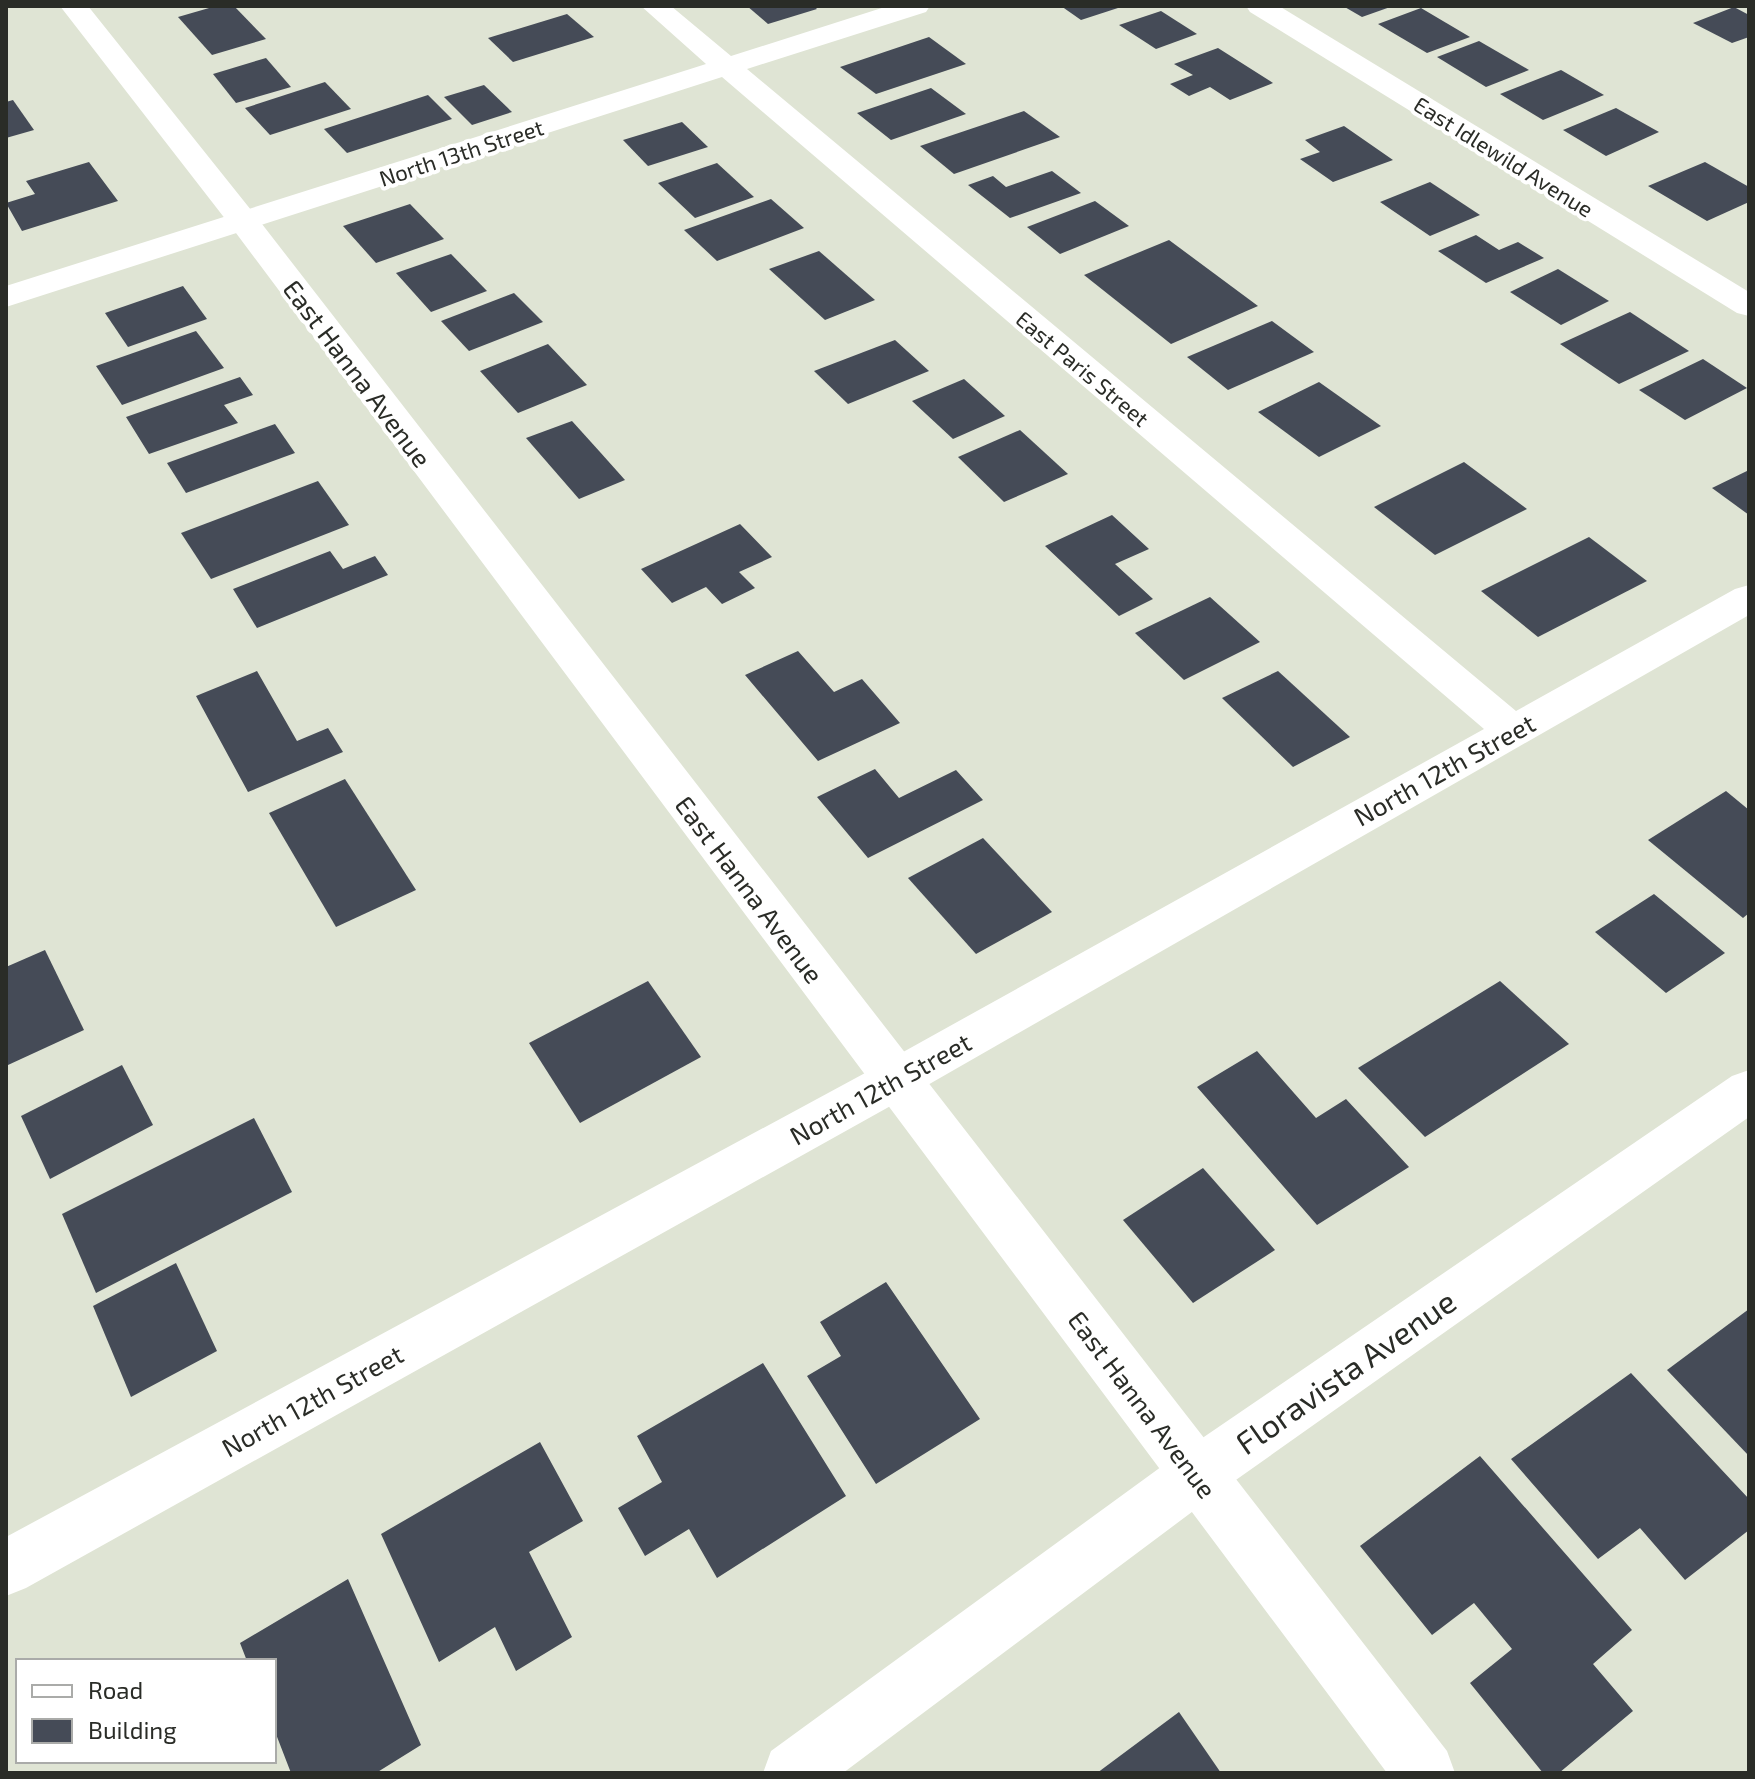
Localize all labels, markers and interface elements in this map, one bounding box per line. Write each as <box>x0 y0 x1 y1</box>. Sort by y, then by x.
street label: East Idlewild Avenue <box>1410 90 1598 222</box>
street label: North 13th Street <box>376 113 546 191</box>
street label: East Hanna Avenue <box>278 273 438 473</box>
street label: East Paris Street <box>1011 305 1155 431</box>
street label: North 12th Street <box>1348 706 1540 832</box>
street label: East Hanna Avenue <box>670 789 830 989</box>
street label: North 12th Street <box>784 1025 976 1151</box>
street label: Floravista Avenue <box>1228 1281 1462 1461</box>
street label: East Hanna Avenue <box>1063 1304 1223 1504</box>
street label: North 12th Street <box>216 1337 408 1463</box>
legend <box>16 1659 276 1763</box>
text: Road <box>88 1675 143 1704</box>
text: Building <box>88 1715 177 1744</box>

